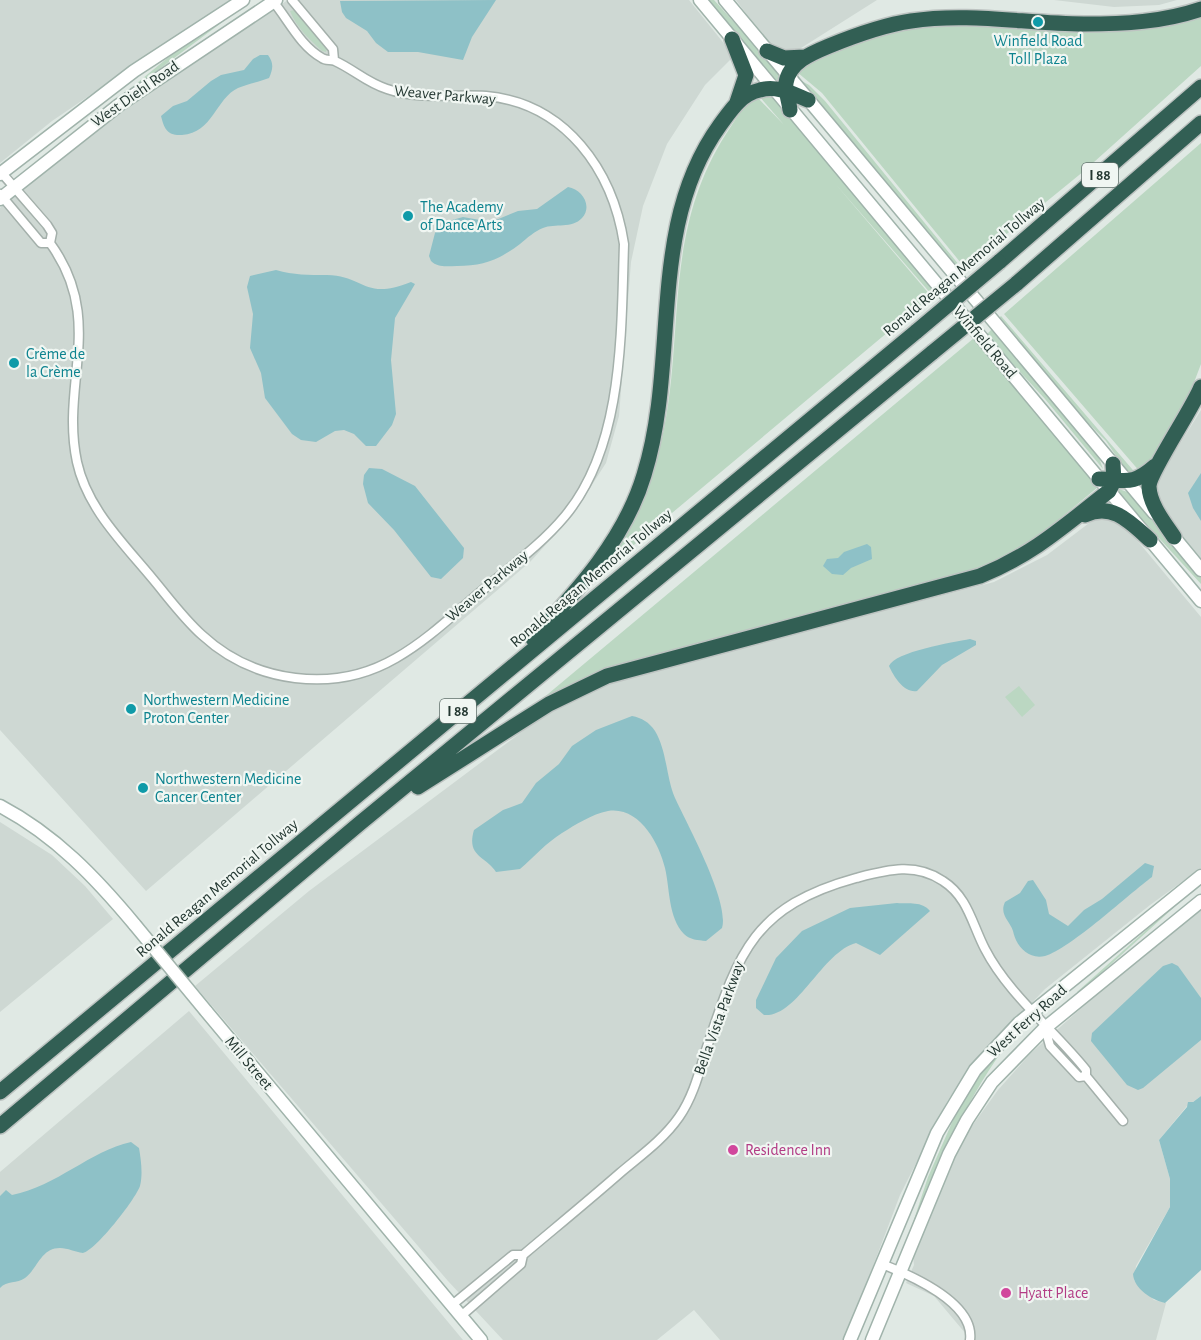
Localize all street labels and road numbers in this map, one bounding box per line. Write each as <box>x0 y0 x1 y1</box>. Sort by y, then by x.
street label: West Diehl Road <box>88 58 182 130</box>
street label: Weaver Parkway <box>393 83 497 108</box>
road number: I 88 <box>1082 163 1118 187</box>
street label: Ronald Reagan Memorial Tollway <box>880 195 1049 340</box>
street label: Winfield Road <box>950 303 1020 381</box>
street label: Ronald Reagan Memorial Tollway <box>507 506 676 651</box>
street label: Weaver Parkway <box>443 547 532 626</box>
road number: I 88 <box>440 699 476 723</box>
street label: Ronald Reagan Memorial Tollway <box>133 816 302 961</box>
street label: Bella Vista Parkway <box>691 959 748 1077</box>
street label: West Ferry Road <box>984 982 1070 1061</box>
street label: Mill Street <box>222 1033 276 1093</box>

